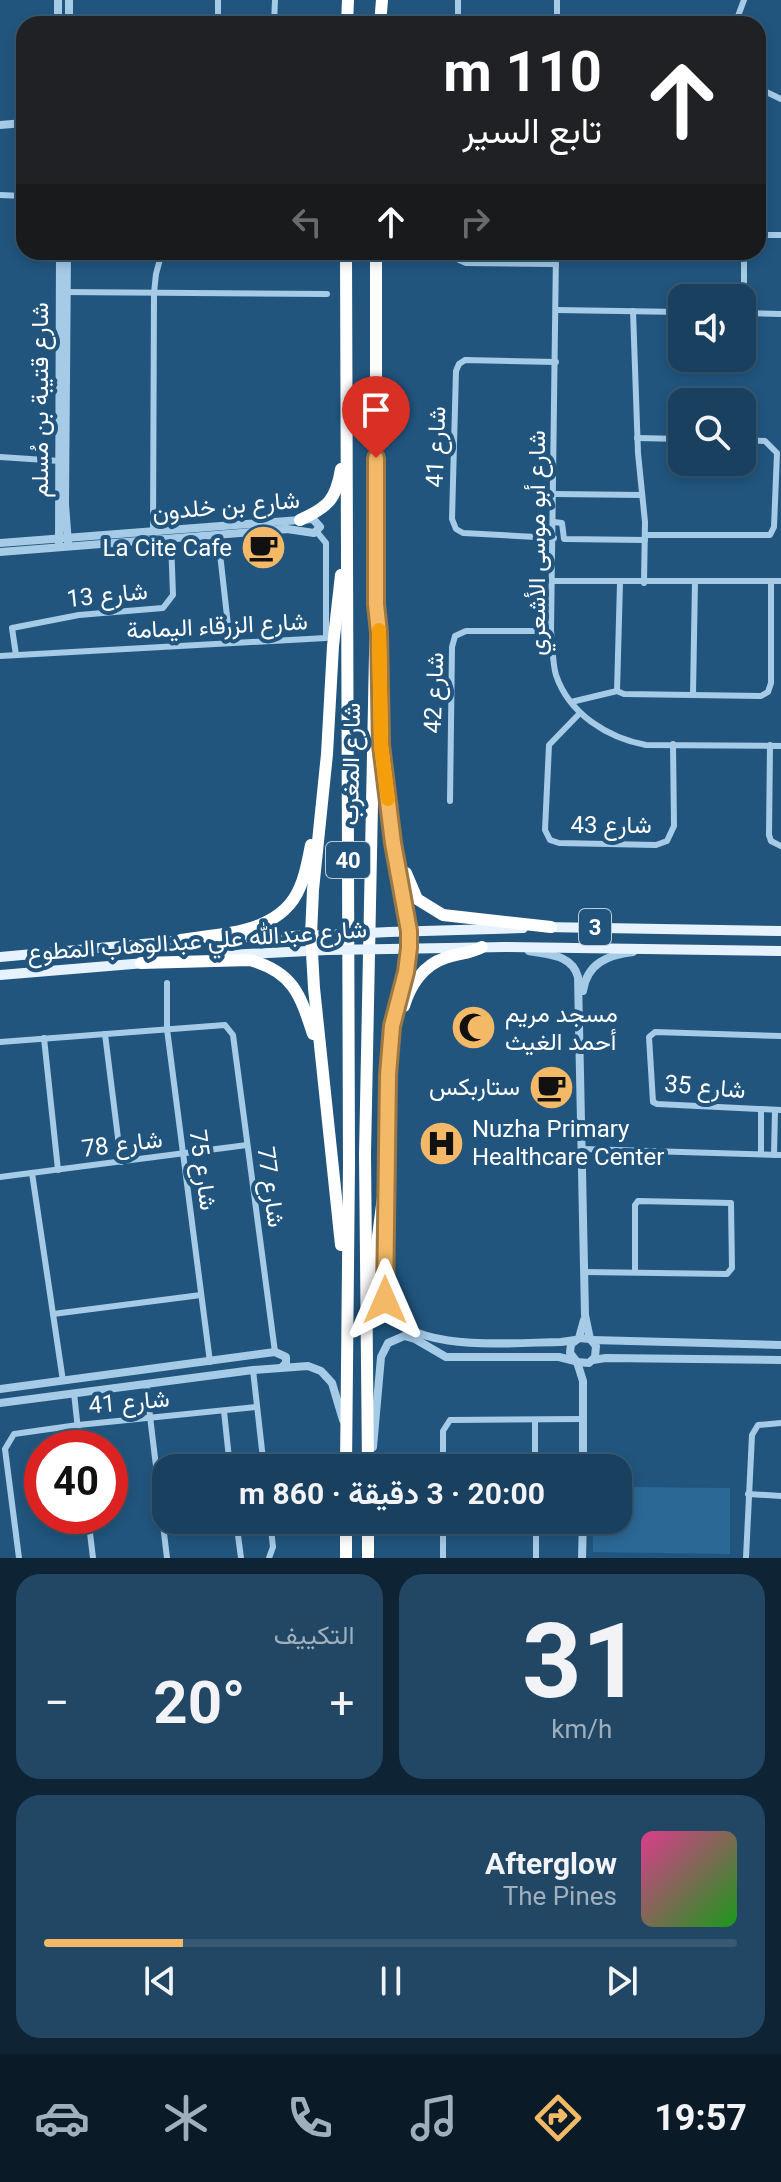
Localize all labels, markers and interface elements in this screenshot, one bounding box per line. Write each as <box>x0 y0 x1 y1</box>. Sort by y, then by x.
text: 110 m <box>443 39 602 105</box>
icon: ahead <box>630 48 734 152</box>
text: تابع السير <box>462 110 602 152</box>
icon: left <box>285 200 329 244</box>
icon: ahead <box>369 200 413 244</box>
icon: right <box>453 200 497 244</box>
map controls <box>668 284 756 476</box>
button: sound <box>668 284 756 372</box>
street label: شارع قتيبة بن مُسلم <box>26 302 56 498</box>
pin <box>342 376 410 458</box>
icon: arrive <box>354 388 398 432</box>
button: search <box>668 388 756 476</box>
street label: شارع 41 <box>421 406 453 488</box>
street label: شارع أبو موسى الأشعري <box>523 430 556 656</box>
street label: شارع بن خلدون <box>151 486 301 528</box>
cafe icon: La Cite Cafe <box>239 524 287 572</box>
place label: La Cite Cafe <box>103 534 232 562</box>
street label: شارع 13 <box>65 577 149 615</box>
street label: شارع الزرقاء اليمامة <box>126 607 309 647</box>
street label: شارع 42 <box>419 652 451 734</box>
street label: شارع المغرب <box>336 702 368 826</box>
street label: شارع 43 <box>570 811 652 841</box>
road number: 40 <box>326 842 370 878</box>
road number: 3 <box>579 909 611 945</box>
street label: شارع عبدالله علي عبدالوهاب المطوع <box>26 915 368 972</box>
place label: مسجد مريم أحمد الغيث <box>505 1000 618 1056</box>
mosque icon: مسجد مريم أحمد الغيث <box>450 1004 498 1052</box>
cafe icon: ستاربكس <box>527 1063 575 1111</box>
street label: شارع 35 <box>663 1070 747 1106</box>
place label: ستاربكس <box>429 1073 520 1102</box>
place label: Nuzha Primary Healthcare Center <box>472 1115 664 1171</box>
hospital icon: Nuzha Primary Healthcare Center <box>417 1119 465 1167</box>
street label: شارع 78 <box>80 1125 164 1165</box>
street label: شارع 75 <box>182 1128 223 1212</box>
street label: شارع 77 <box>250 1145 291 1229</box>
position arrow <box>343 1258 427 1342</box>
street label: شارع 41 <box>87 1385 171 1421</box>
speed limit sign: 40 <box>24 1430 128 1534</box>
text: 20:00 · 3 دقيقة · 860 m <box>239 1476 545 1511</box>
text: 31 <box>522 1601 641 1722</box>
text: التكييف <box>274 1620 355 1650</box>
text: 20° <box>153 1667 245 1738</box>
text: − <box>44 1677 69 1729</box>
text: + <box>330 1677 355 1729</box>
text: km/h <box>551 1714 612 1744</box>
text: Afterglow <box>485 1846 617 1881</box>
text: The Pines <box>503 1881 617 1911</box>
icon: previous <box>138 1959 182 2003</box>
icon: pause <box>369 1959 413 2003</box>
icon: next <box>600 1959 644 2003</box>
icon: car <box>34 2090 90 2146</box>
icon: climate <box>158 2090 214 2146</box>
icon: phone <box>282 2090 338 2146</box>
icon: music <box>406 2090 462 2146</box>
icon: directions <box>530 2090 586 2146</box>
text: 19:57 <box>654 2097 747 2139</box>

